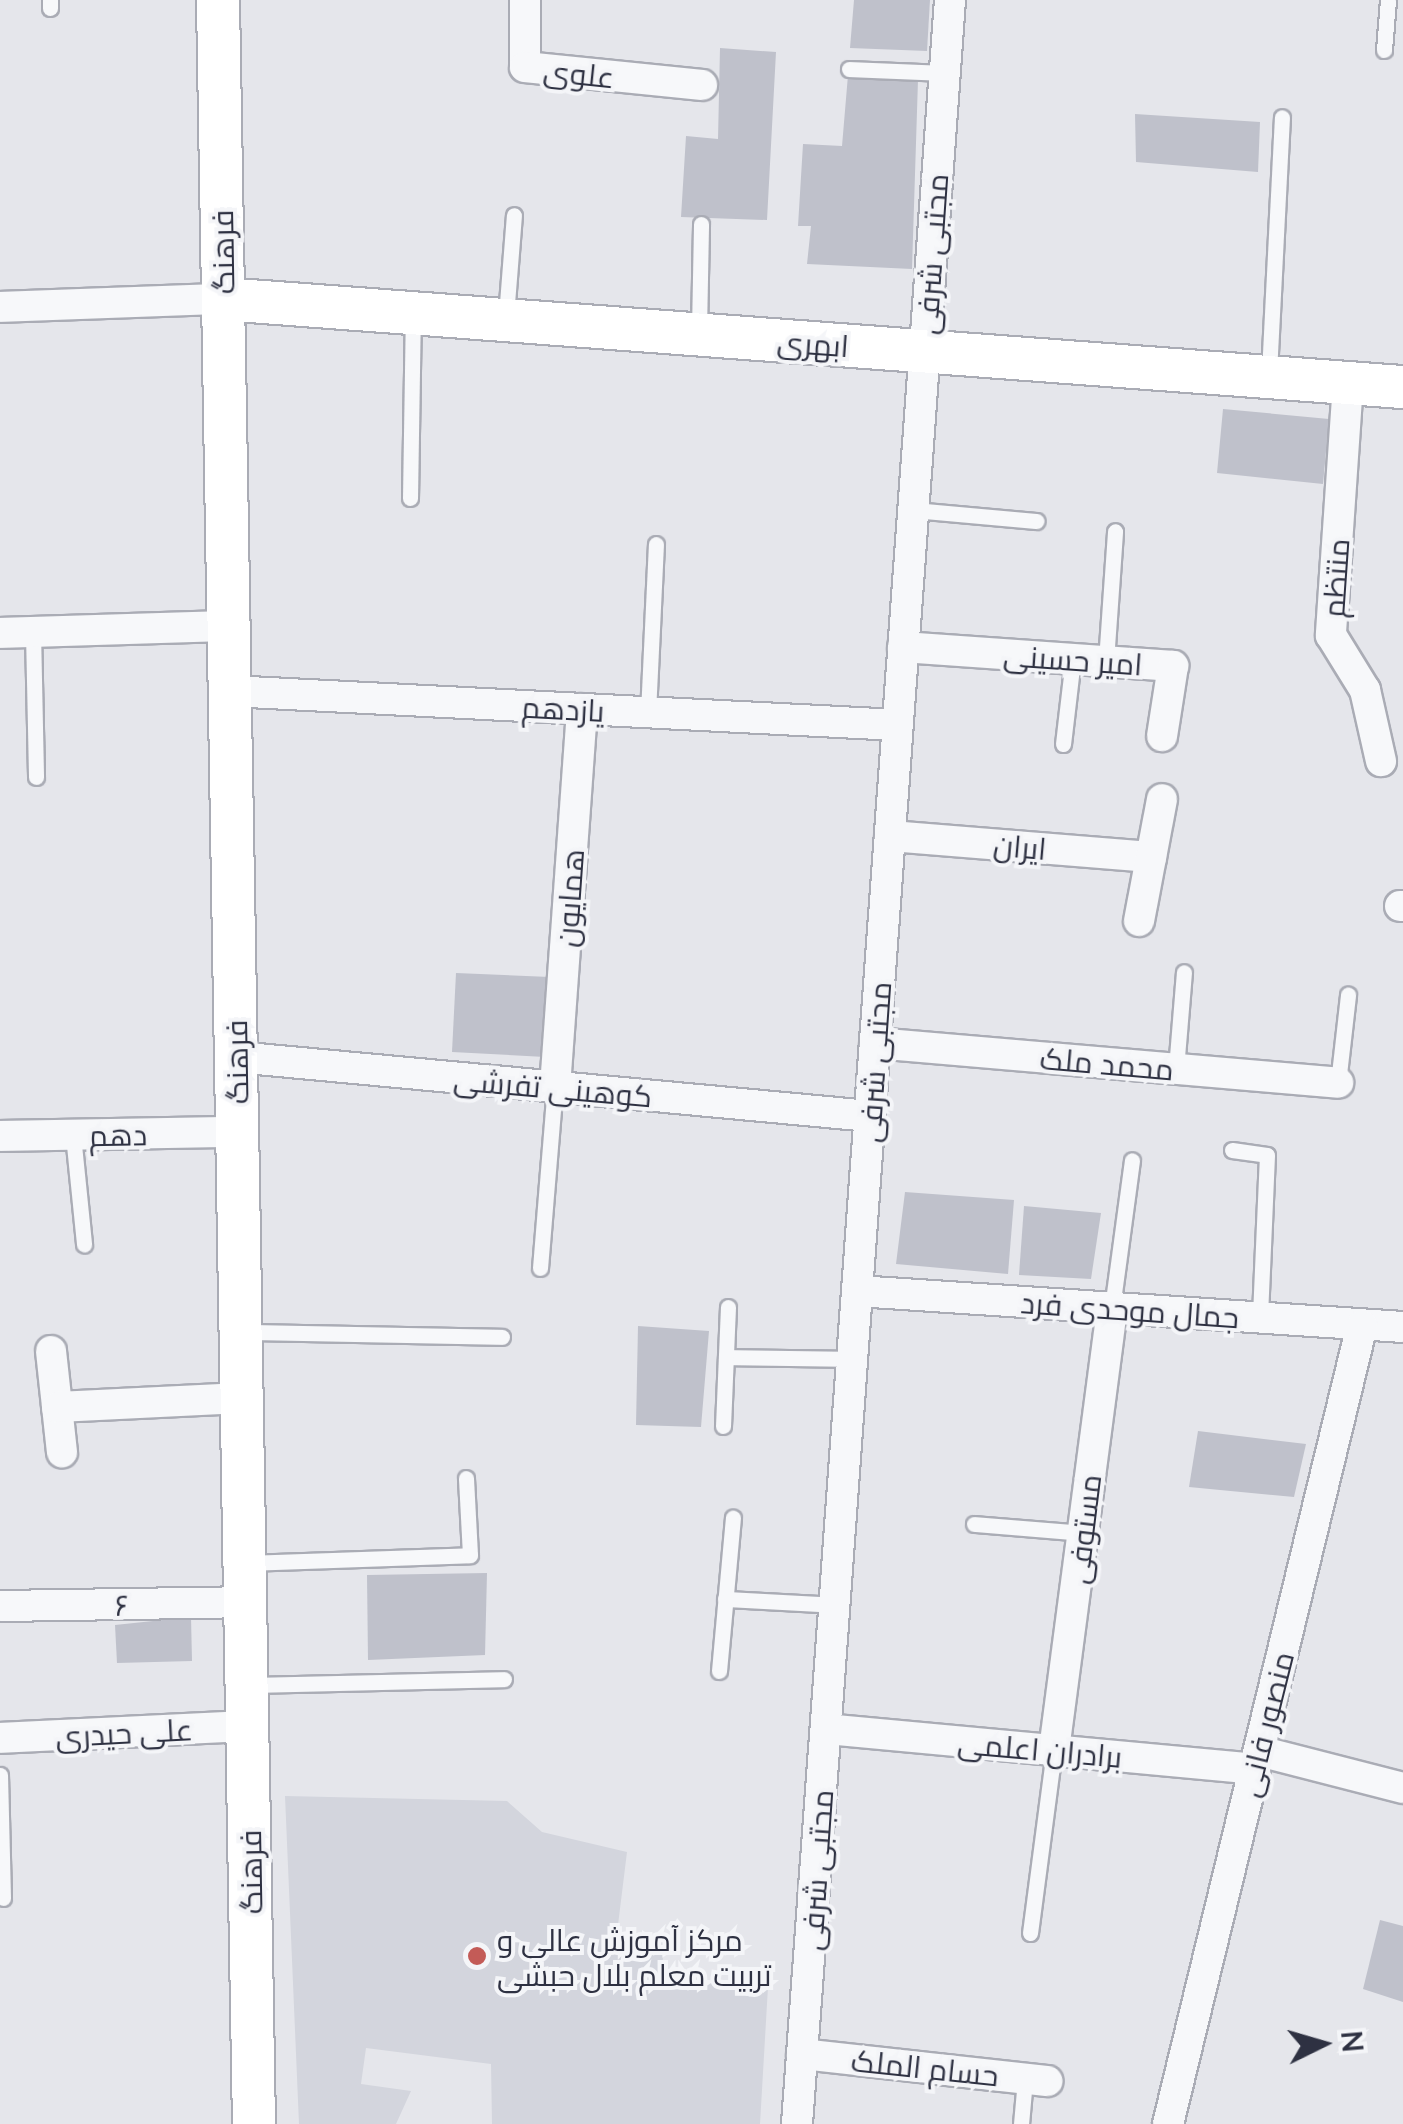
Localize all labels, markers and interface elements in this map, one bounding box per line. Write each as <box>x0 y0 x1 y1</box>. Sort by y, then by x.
street label: علوی <box>542 51 616 95</box>
street label: مجتبی شرفی <box>907 172 955 336</box>
street label: فرهنگ <box>203 209 241 295</box>
street label: ابهری <box>776 323 850 363</box>
street label: منتظم <box>1314 537 1356 619</box>
street label: امیر حسینی <box>1002 636 1144 682</box>
street label: یازدهم <box>521 688 605 728</box>
street label: ایران <box>992 826 1048 866</box>
street label: همایون <box>548 848 590 948</box>
street label: مجتبی شرفی <box>850 980 898 1144</box>
street label: فرهنگ <box>217 1019 255 1105</box>
street label: محمد ملک <box>1039 1039 1175 1087</box>
street label: کوهینی تفرشی <box>452 1060 654 1114</box>
street label: دهم <box>89 1115 147 1153</box>
street label: جمال موحدی فرد <box>1020 1283 1240 1335</box>
street label: مستوفی <box>1058 1472 1108 1586</box>
street label: ۶ <box>115 1586 129 1622</box>
street label: منصور فانی <box>1230 1648 1300 1800</box>
street label: علی حیدری <box>54 1710 194 1754</box>
street label: برادران اعلمی <box>956 1724 1124 1774</box>
street label: مجتبی شرفی <box>792 1788 840 1952</box>
street label: فرهنگ <box>231 1829 269 1915</box>
place label: مرکز آموزش عالی و تربیت معلم بلال حبشی <box>497 1921 772 1992</box>
marker: مرکز آموزش عالی و تربیت معلم بلال حبشی <box>466 1945 488 1967</box>
north arrow <box>1273 1994 1373 2094</box>
text: N <box>1335 2029 1371 2054</box>
street label: حسام الملک <box>849 2041 1001 2093</box>

